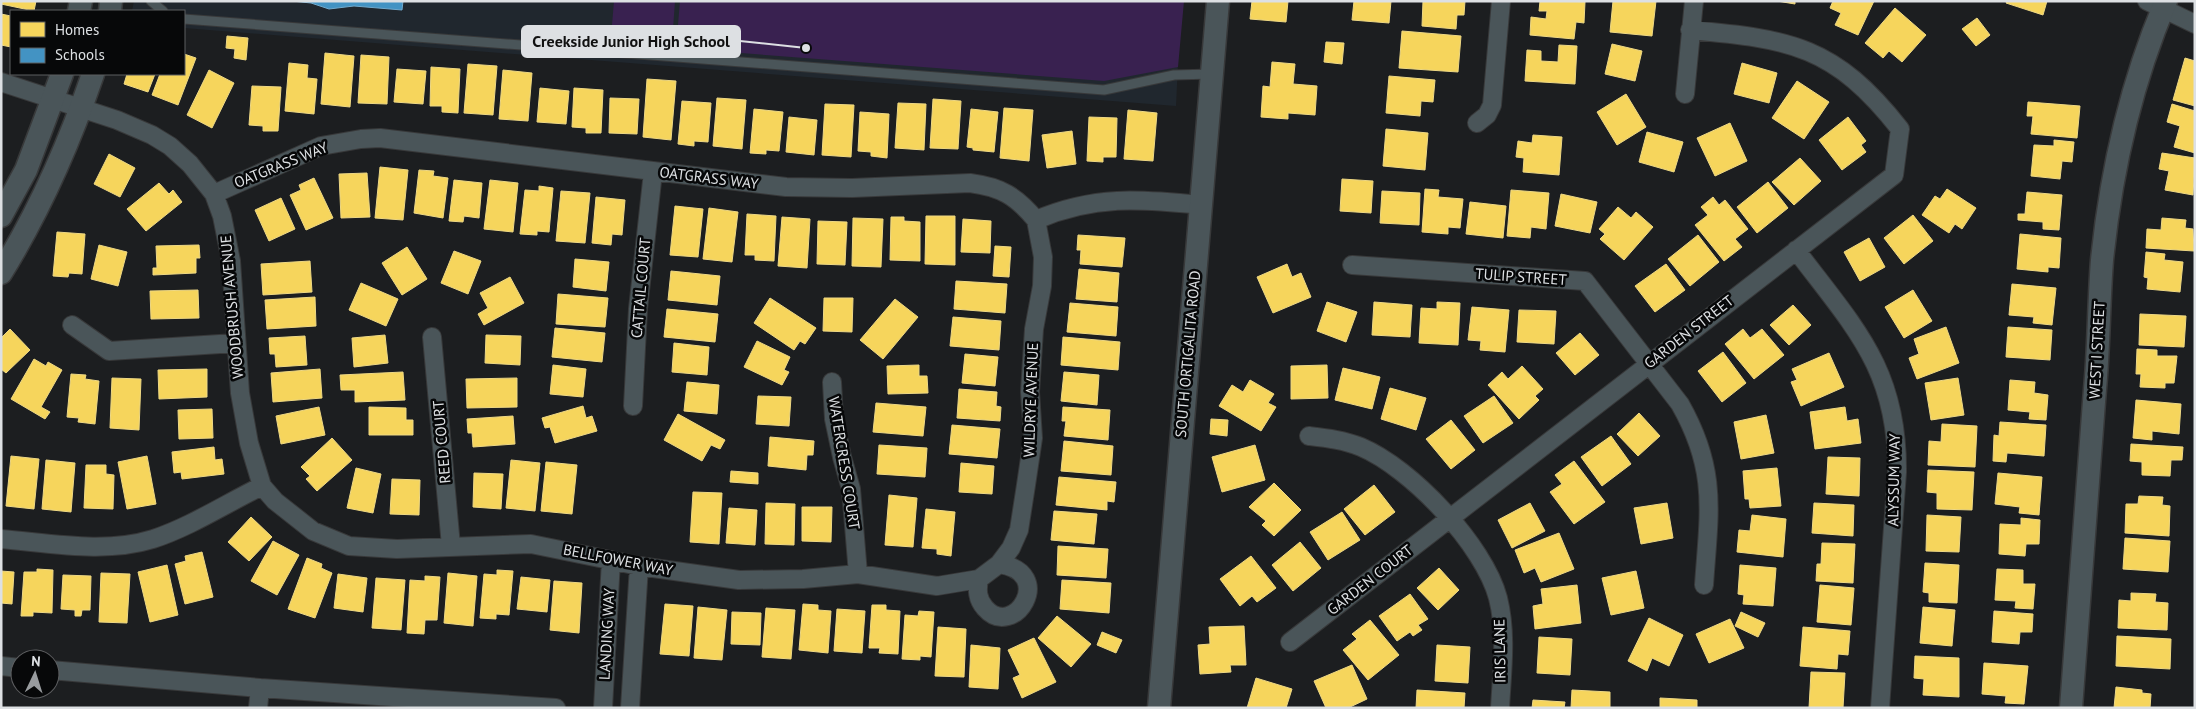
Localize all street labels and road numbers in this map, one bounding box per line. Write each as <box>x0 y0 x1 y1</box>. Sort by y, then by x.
street label: OATGRASS WAY <box>231 137 331 192</box>
street label: OATGRASS WAY <box>659 162 760 193</box>
street label: WOODBRUSH AVENUE <box>216 234 247 380</box>
street label: CATTAIL COURT <box>627 236 654 339</box>
street label: TULIP STREET <box>1475 264 1568 289</box>
street label: SOUTH ORTIGALITA ROAD <box>1171 270 1204 438</box>
street label: GARDEN STREET <box>1640 290 1738 372</box>
street label: WEST I STREET <box>2084 300 2109 399</box>
street label: WILDRYE AVENUE <box>1019 342 1042 458</box>
street label: WATERCRESS COURT <box>825 395 864 531</box>
street label: REED COURT <box>428 399 455 484</box>
street label: ALYSSUM WAY <box>1883 433 1904 527</box>
street label: BELLFOWER WAY <box>562 540 675 580</box>
street label: GARDEN COURT <box>1323 540 1417 619</box>
street label: LANDING WAY <box>595 587 618 680</box>
street label: IRIS LANE <box>1489 619 1510 683</box>

